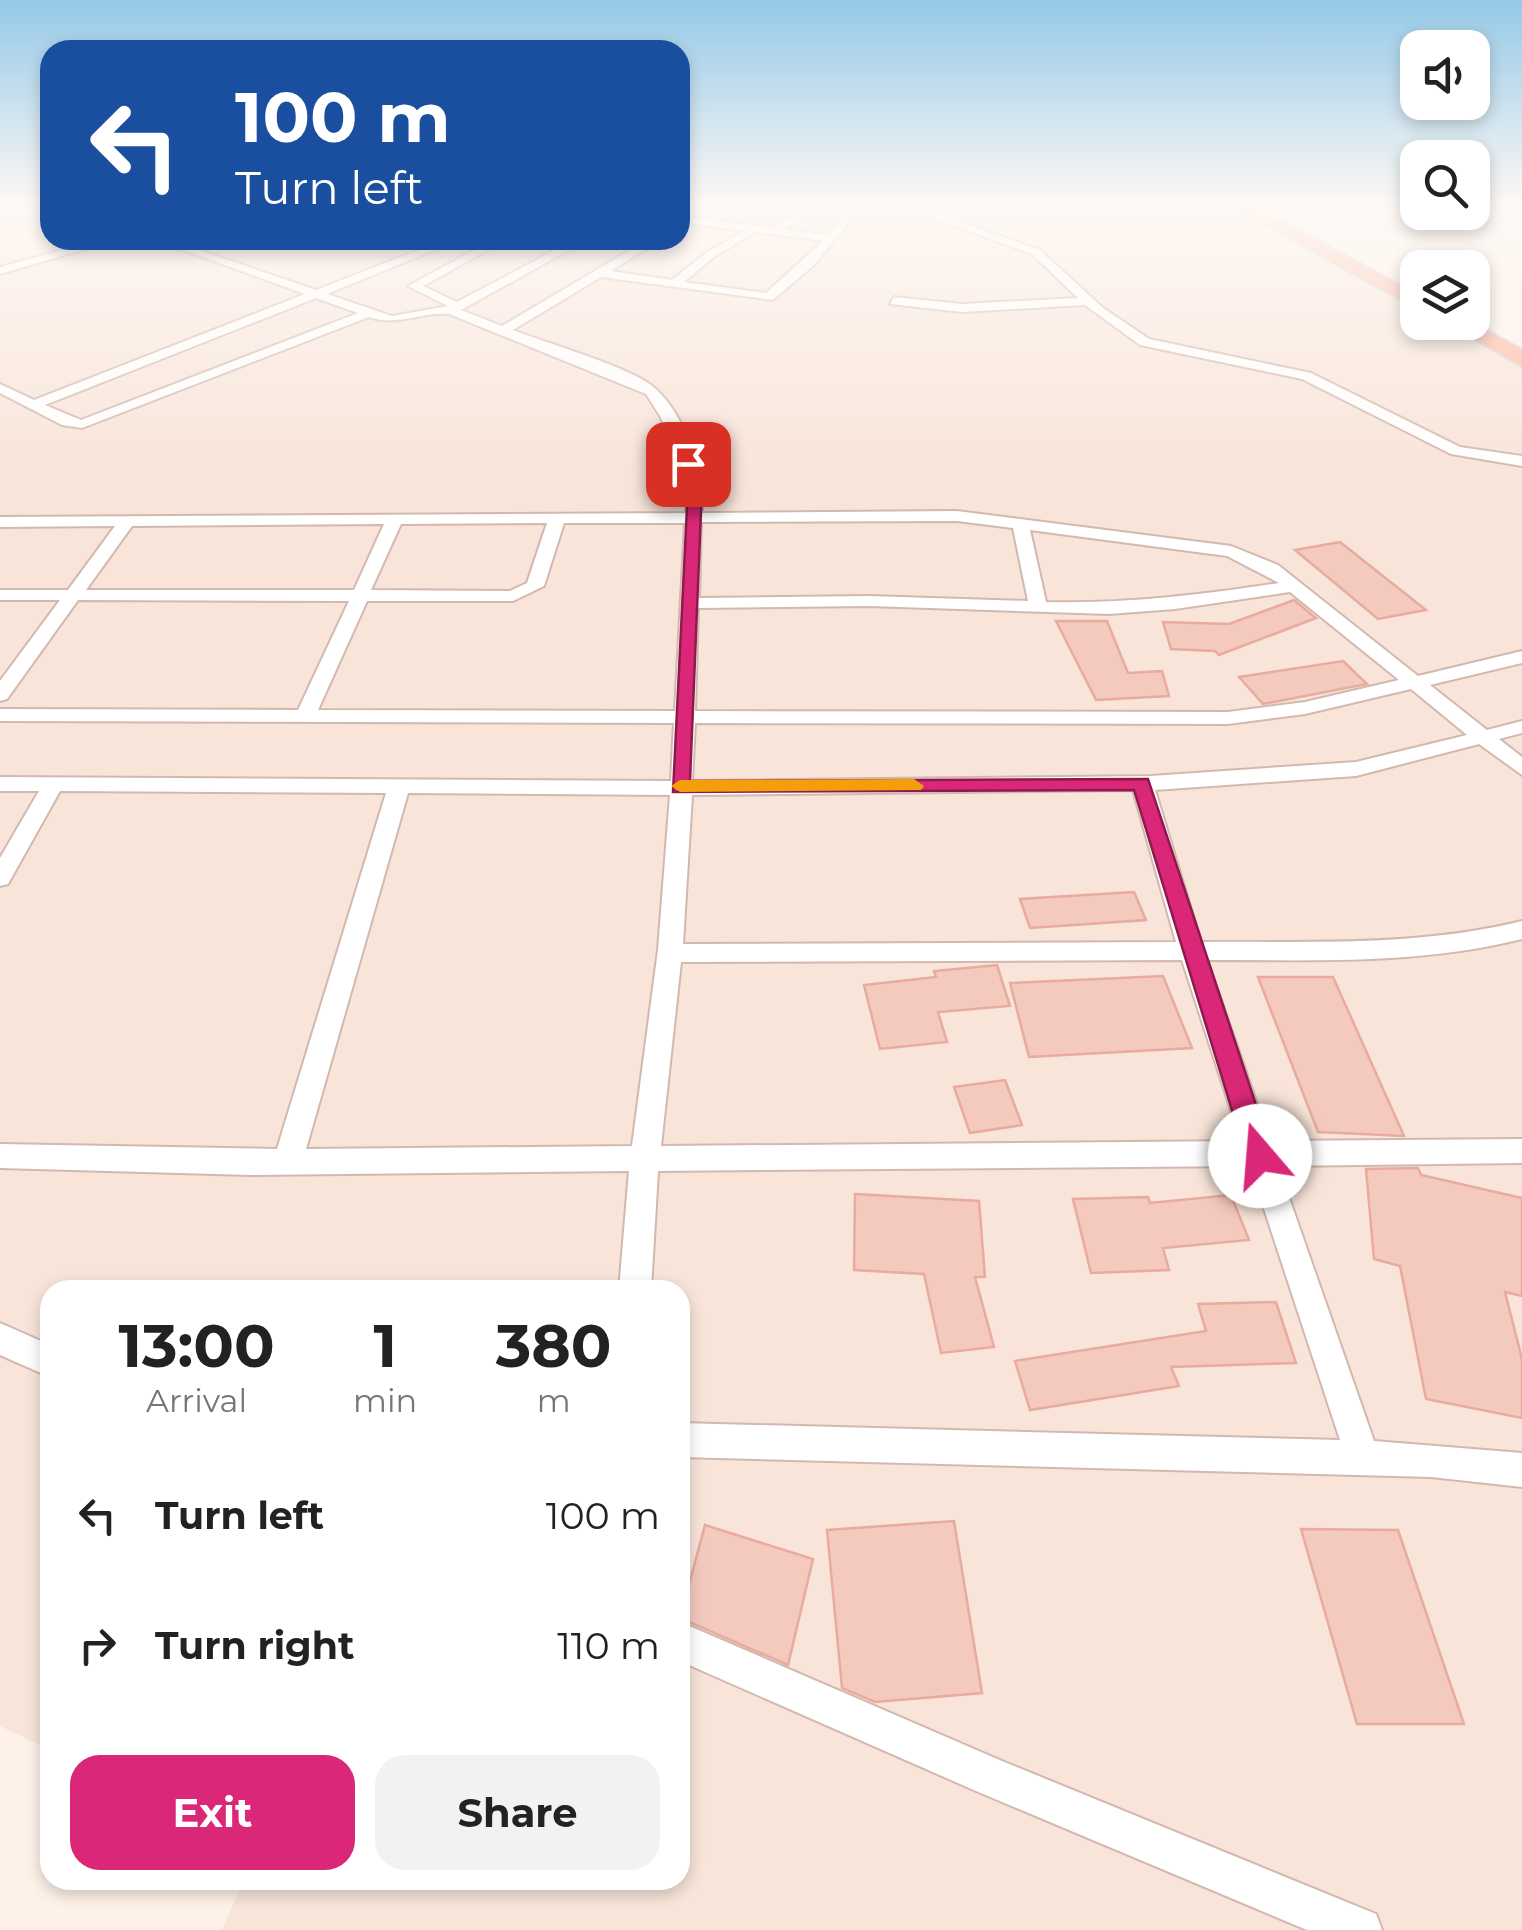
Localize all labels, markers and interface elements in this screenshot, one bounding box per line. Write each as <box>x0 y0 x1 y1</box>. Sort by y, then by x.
map controls <box>1400 30 1490 340</box>
button: sound <box>1400 30 1490 120</box>
text: 100 m <box>235 74 451 160</box>
icon: left <box>70 80 200 210</box>
button: search <box>1400 140 1490 230</box>
text: Turn left <box>235 160 423 215</box>
button: layers <box>1400 250 1490 340</box>
pin <box>646 422 731 507</box>
icon: arrive <box>661 437 716 492</box>
position arrow <box>1208 1104 1312 1208</box>
text: 13:00 <box>118 1309 275 1382</box>
text: 1 <box>373 1309 397 1382</box>
text: 380 <box>496 1309 612 1382</box>
text: Arrival <box>146 1381 247 1420</box>
text: min <box>353 1381 417 1420</box>
text: m <box>537 1381 571 1420</box>
icon: left <box>70 1488 125 1543</box>
text: Turn left <box>155 1492 324 1539</box>
text: 100 m <box>546 1492 660 1539</box>
icon: right <box>70 1618 125 1673</box>
text: Turn right <box>155 1622 354 1669</box>
text: 110 m <box>557 1622 660 1669</box>
button: Exit <box>70 1755 355 1870</box>
button: Share <box>375 1755 660 1870</box>

